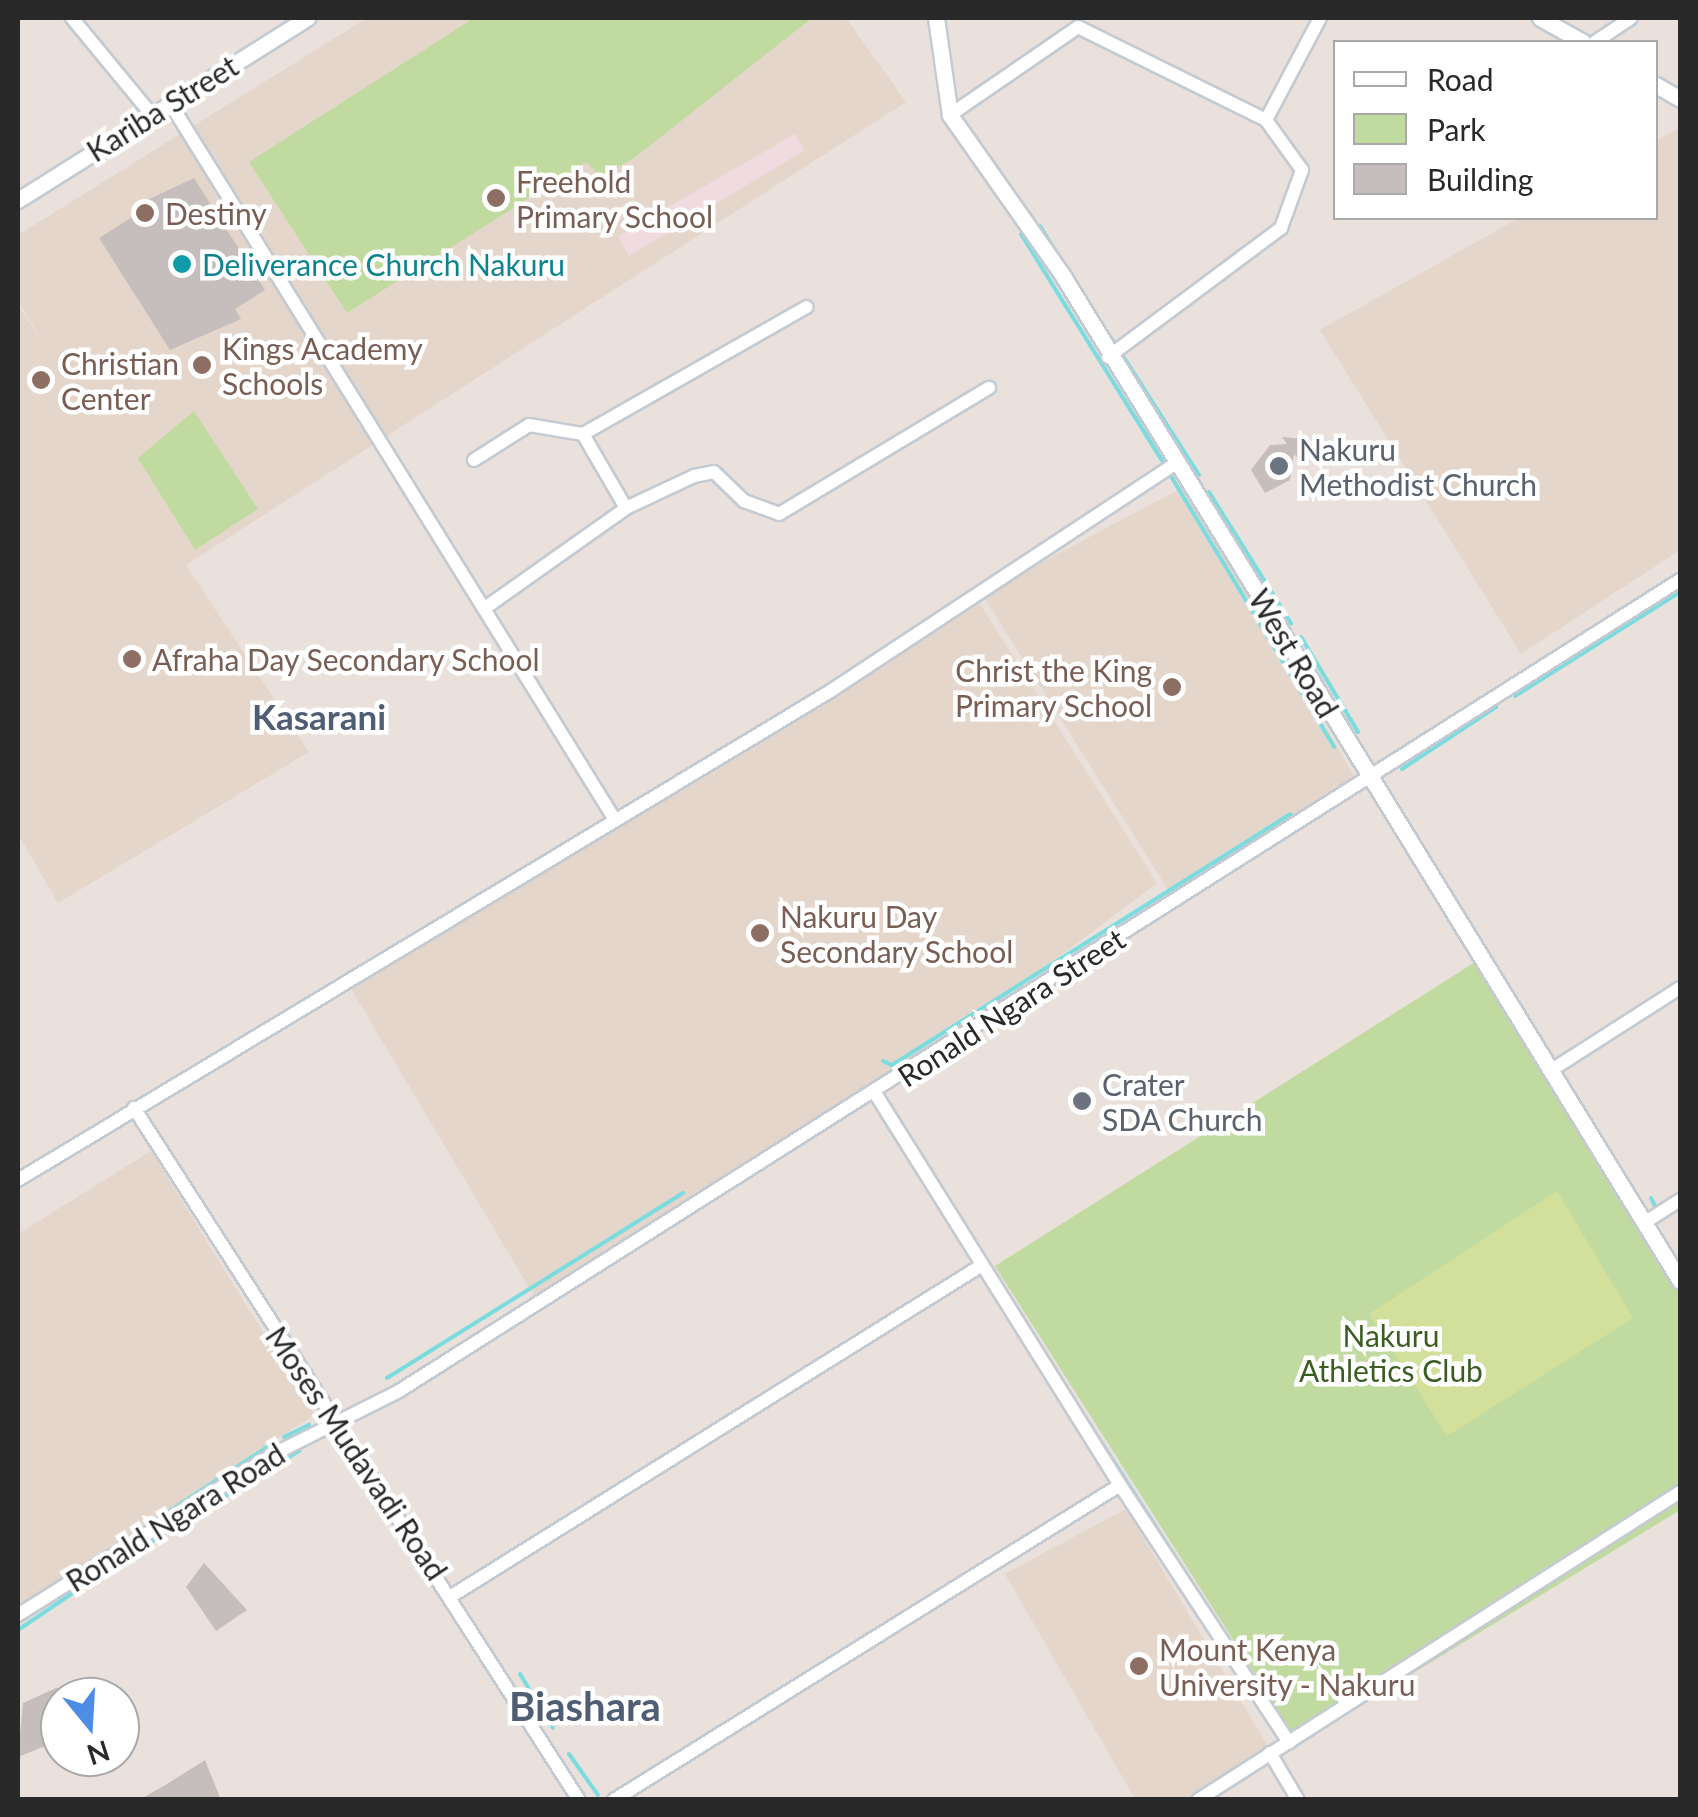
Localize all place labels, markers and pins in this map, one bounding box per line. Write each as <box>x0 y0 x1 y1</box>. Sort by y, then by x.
place label: Freehold Primary School <box>516 163 714 234</box>
marker: Freehold Primary School <box>485 187 507 209</box>
place label: Destiny <box>165 195 267 231</box>
marker: Destiny <box>134 202 156 224</box>
place label: Deliverance Church Nakuru <box>202 246 565 282</box>
marker: Deliverance Church Nakuru <box>171 253 193 275</box>
place label: Kings Academy Schools <box>222 330 424 400</box>
place label: Christian Center <box>61 345 179 416</box>
marker: Kings Academy Schools <box>191 354 213 376</box>
marker: Christian Center <box>30 369 52 391</box>
place label: Nakuru Methodist Church <box>1299 431 1537 502</box>
marker: Nakuru Methodist Church <box>1268 455 1290 477</box>
place label: Afraha Day Secondary School <box>152 641 541 677</box>
marker: Afraha Day Secondary School <box>121 648 143 670</box>
place label: Christ the King Primary School <box>954 652 1152 722</box>
marker: Christ the King Primary School <box>1161 676 1183 698</box>
place label: Nakuru Day Secondary School <box>780 898 1014 968</box>
marker: Nakuru Day Secondary School <box>749 922 771 944</box>
place label: Crater SDA Church <box>1102 1066 1263 1136</box>
marker: Crater SDA Church <box>1071 1090 1093 1112</box>
place label: Mount Kenya University - Nakuru <box>1159 1631 1416 1702</box>
marker: Mount Kenya University - Nakuru <box>1128 1655 1150 1677</box>

